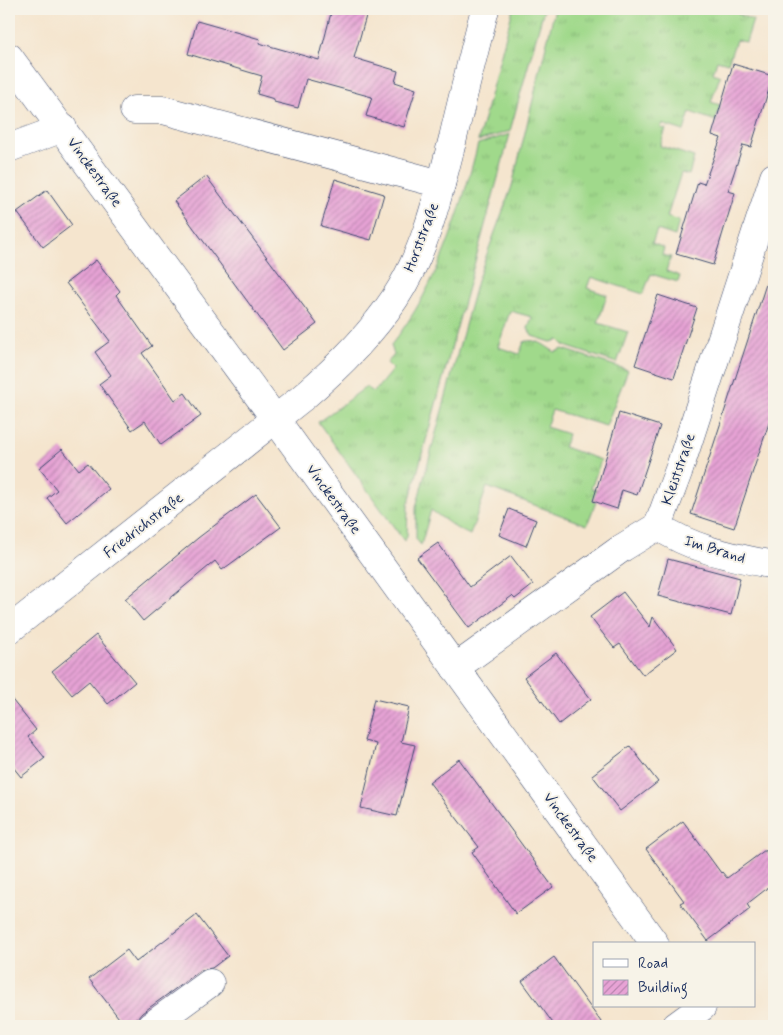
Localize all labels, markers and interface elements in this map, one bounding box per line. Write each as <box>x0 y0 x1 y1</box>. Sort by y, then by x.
street label: Vinckestraße <box>62 134 126 212</box>
street label: Horststraße <box>400 200 444 275</box>
street label: Kleiststraße <box>657 431 701 508</box>
street label: Vinckestraße <box>301 461 365 539</box>
street label: Friedrichstraße <box>100 488 188 563</box>
street label: Im Brand <box>682 531 748 569</box>
street label: Vinckestraße <box>538 789 602 867</box>
legend <box>593 942 756 1008</box>
text: Road <box>638 954 668 974</box>
text: Building <box>638 978 688 999</box>

